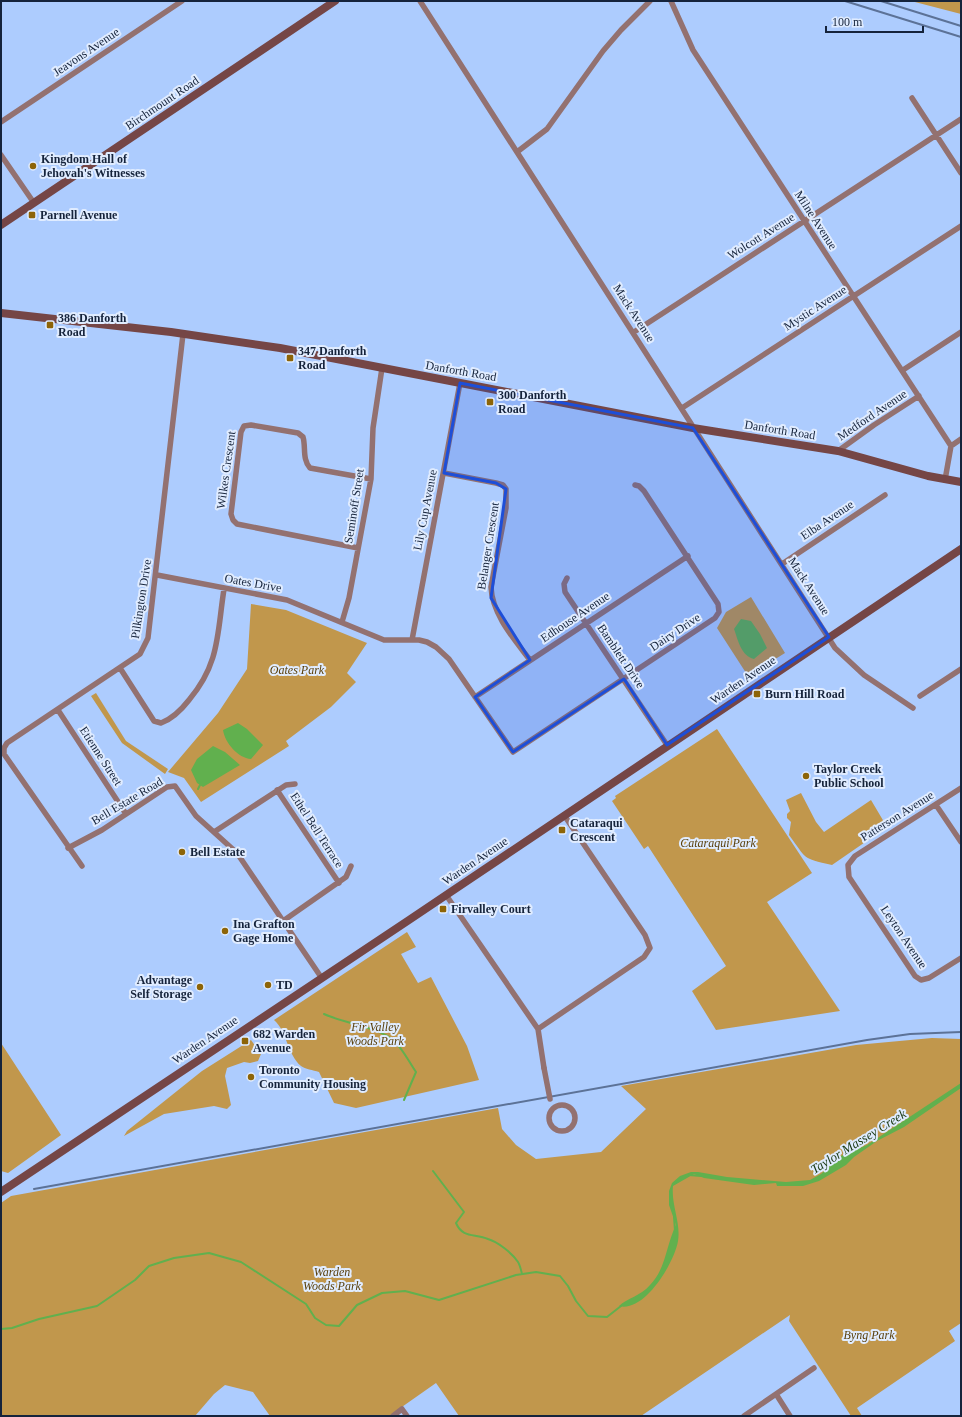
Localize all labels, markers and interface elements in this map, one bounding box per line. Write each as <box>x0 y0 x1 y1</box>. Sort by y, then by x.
scale bar <box>826 8 923 34</box>
text: 100 m <box>832 15 863 29</box>
street label: Jeavons Avenue <box>50 25 122 79</box>
street label: Birchmount Road <box>123 73 201 133</box>
place label: Kingdom Hall of Jehovah's Witnesses <box>41 152 145 180</box>
marker: Kingdom Hall of Jehovah's Witnesses <box>28 161 38 171</box>
street label: Milne Avenue <box>792 188 840 252</box>
place label: Parnell Avenue <box>40 208 118 222</box>
marker: Parnell Avenue <box>27 210 37 220</box>
street label: Wolcott Avenue <box>725 210 797 262</box>
street label: Mack Avenue <box>610 281 658 345</box>
street label: Mystic Avenue <box>781 282 849 334</box>
place label: 386 Danforth Road <box>58 311 127 339</box>
marker: 386 Danforth Road <box>45 320 55 330</box>
place label: 347 Danforth Road <box>298 344 367 372</box>
marker: 347 Danforth Road <box>285 353 295 363</box>
street label: Danforth Road <box>425 358 497 384</box>
street label: Medford Avenue <box>835 387 909 443</box>
place label: 300 Danforth Road <box>498 388 567 416</box>
marker: 300 Danforth Road <box>485 397 495 407</box>
street label: Danforth Road <box>744 417 816 443</box>
street label: Wilkes Crescent <box>214 430 238 510</box>
street label: Seminoff Street <box>341 467 367 544</box>
street label: Lily Cup Avenue <box>410 469 440 551</box>
street label: Elba Avenue <box>798 497 856 543</box>
street label: Belanger Crescent <box>474 501 502 591</box>
street label: Mack Avenue <box>785 554 833 618</box>
street label: Pilkington Drive <box>128 558 154 640</box>
street label: Oates Drive <box>223 571 283 595</box>
street label: Edhouse Avenue <box>538 589 612 645</box>
street label: Dairy Drive <box>647 610 703 654</box>
street label: Bamblett Drive <box>594 621 648 691</box>
street label: Warden Avenue <box>708 653 778 707</box>
park label: Oates Park <box>270 663 325 677</box>
place label: Burn Hill Road <box>765 687 845 701</box>
marker: Burn Hill Road <box>752 689 762 699</box>
street label: Etienne Street <box>77 724 126 789</box>
place label: Taylor Creek Public School <box>814 762 884 790</box>
marker: Taylor Creek Public School <box>801 771 811 781</box>
street label: Bell Estate Road <box>89 774 165 828</box>
street label: Patterson Avenue <box>858 788 936 844</box>
street label: Ethel Bell Terrace <box>287 790 347 870</box>
place label: Cataraqui Crescent <box>570 816 623 844</box>
marker: Cataraqui Crescent <box>557 825 567 835</box>
street label: Warden Avenue <box>440 834 510 888</box>
park label: Cataraqui Park <box>680 836 757 850</box>
place label: Bell Estate <box>190 845 246 859</box>
marker: Bell Estate <box>177 847 187 857</box>
place label: Firvalley Court <box>451 902 531 916</box>
street label: Leyton Avenue <box>878 903 930 971</box>
marker: Firvalley Court <box>438 904 448 914</box>
place label: Ina Grafton Gage Home <box>233 917 295 945</box>
marker: Ina Grafton Gage Home <box>220 926 230 936</box>
place label: Advantage Self Storage <box>130 973 193 1001</box>
place label: TD <box>276 978 293 992</box>
marker: TD <box>263 980 273 990</box>
marker: Advantage Self Storage <box>195 982 205 992</box>
street label: Warden Avenue <box>170 1013 240 1067</box>
park label: Fir Valley Woods Park <box>346 1020 405 1048</box>
place label: 682 Warden Avenue <box>253 1027 315 1055</box>
marker: 682 Warden Avenue <box>240 1036 250 1046</box>
place label: Toronto Community Housing <box>259 1063 366 1091</box>
marker: Toronto Community Housing <box>246 1072 256 1082</box>
water label: Taylor Massey Creek <box>808 1106 909 1177</box>
park label: Warden Woods Park <box>303 1265 362 1293</box>
park label: Byng Park <box>844 1328 895 1342</box>

